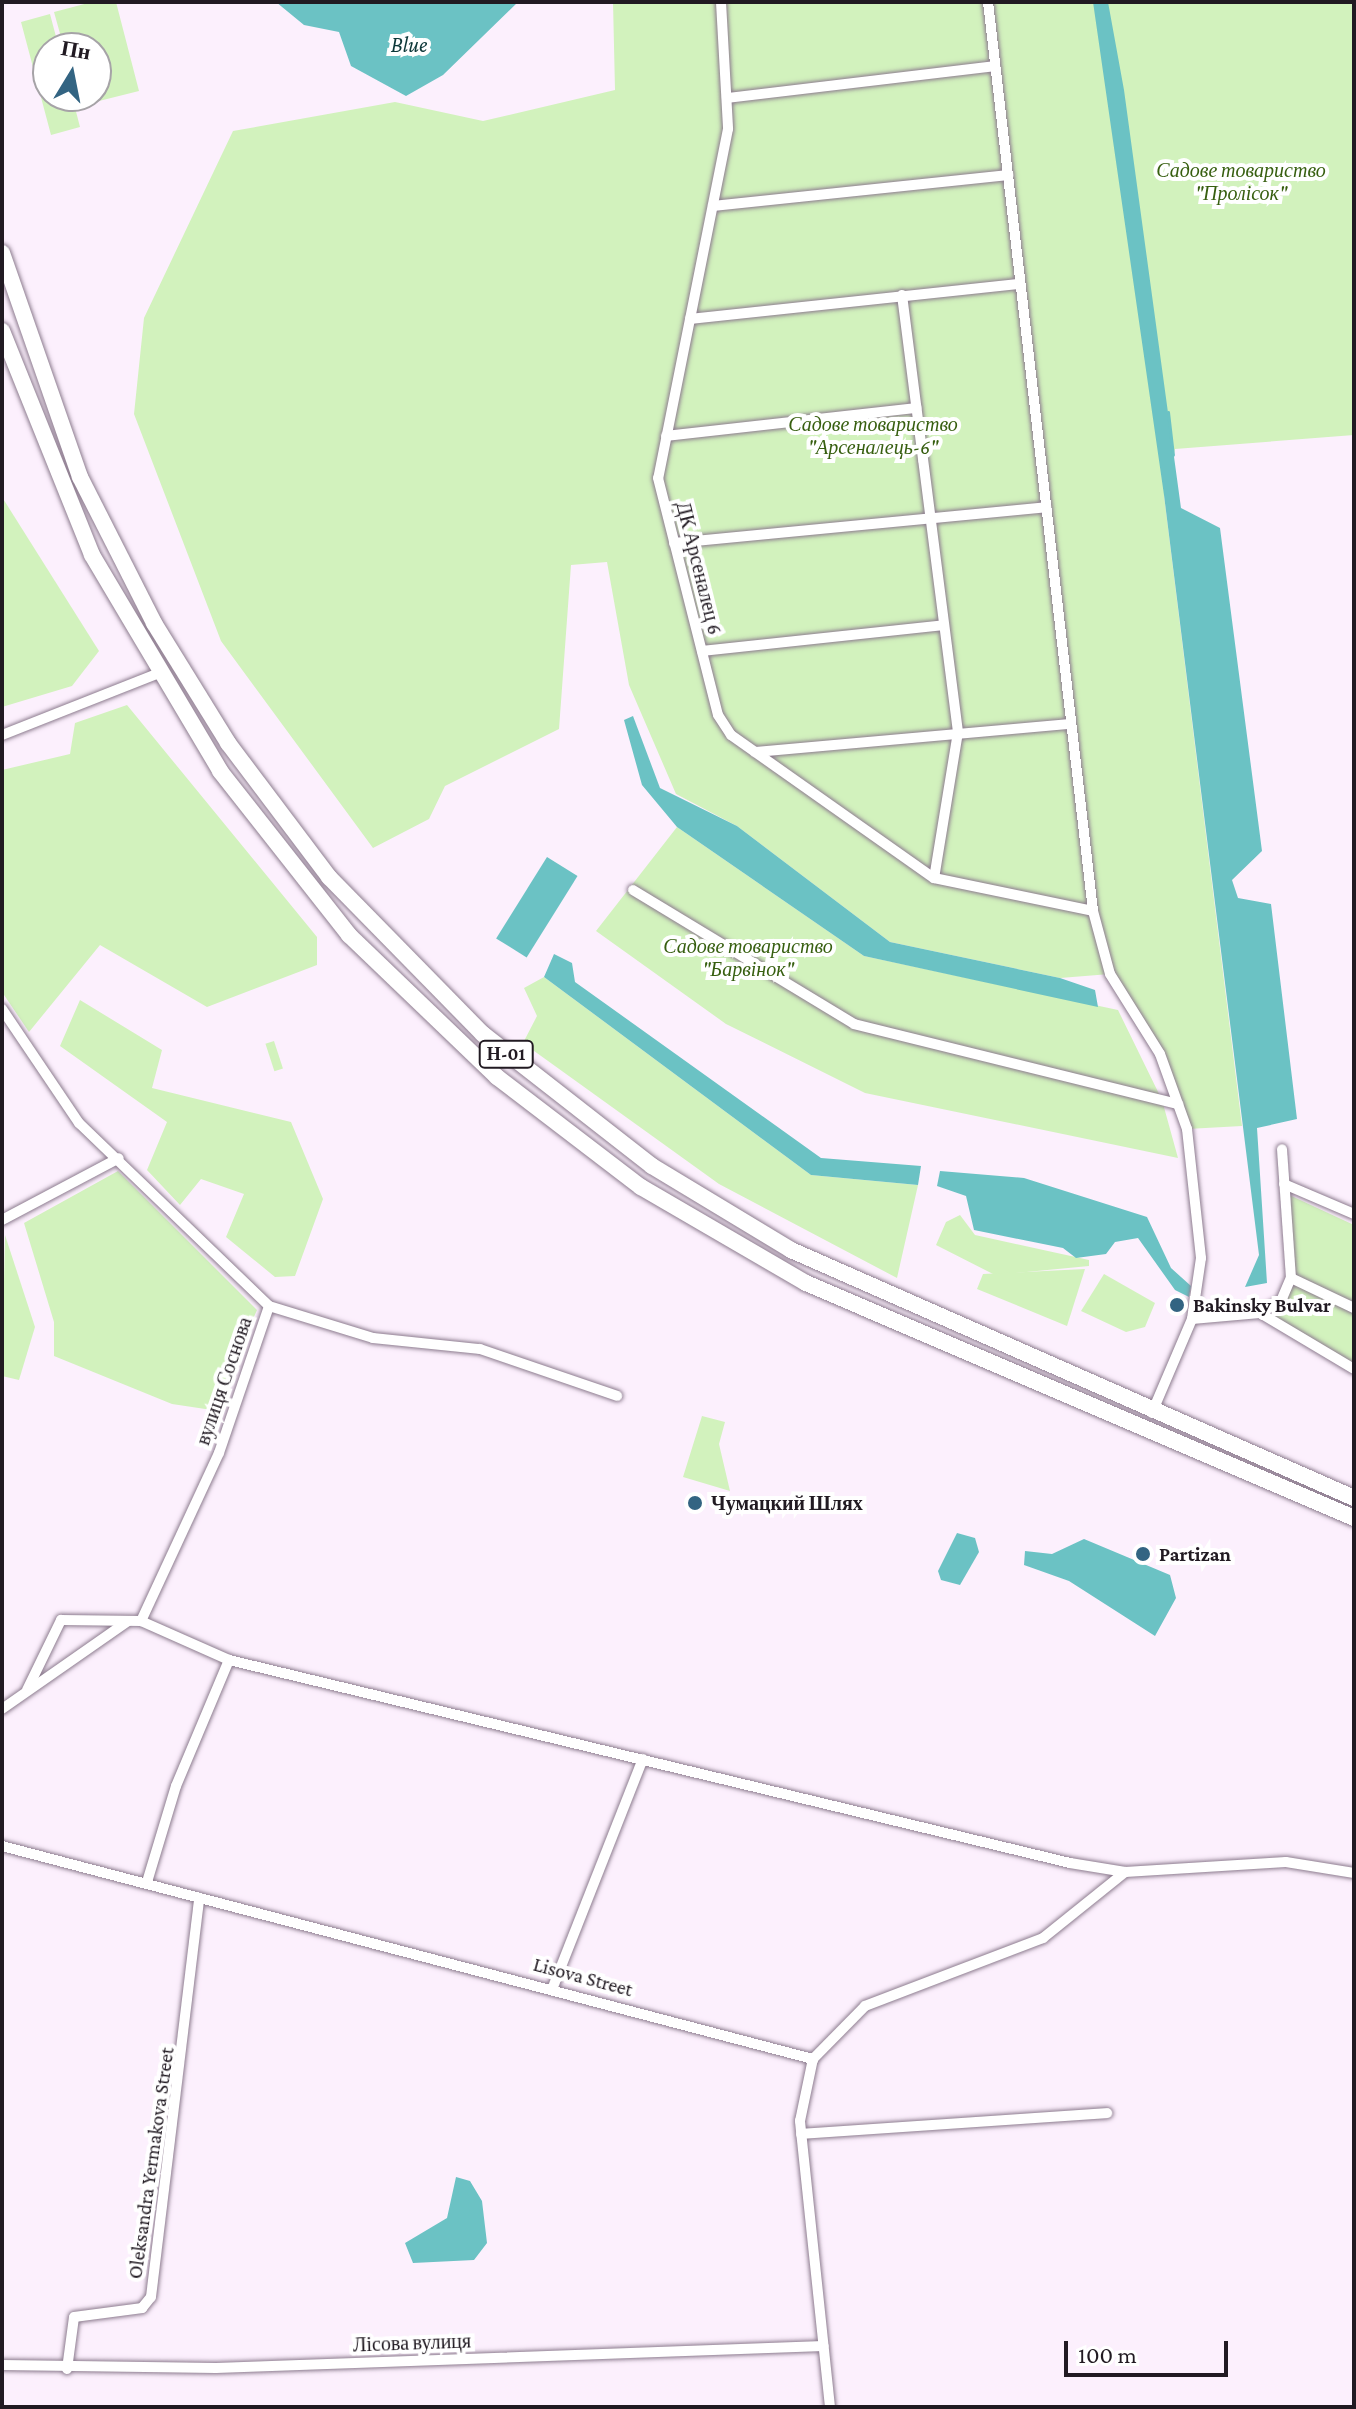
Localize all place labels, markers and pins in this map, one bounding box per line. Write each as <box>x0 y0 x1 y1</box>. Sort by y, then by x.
place label: Bakinsky Bulvar <box>1193 1293 1331 1317</box>
marker: Bakinsky Bulvar <box>1168 1296 1186 1314</box>
place label: Чумацкий Шлях <box>711 1491 863 1515</box>
marker: Чумацкий Шлях <box>686 1494 704 1512</box>
place label: Partizan <box>1159 1542 1231 1566</box>
marker: Partizan <box>1134 1545 1152 1563</box>

